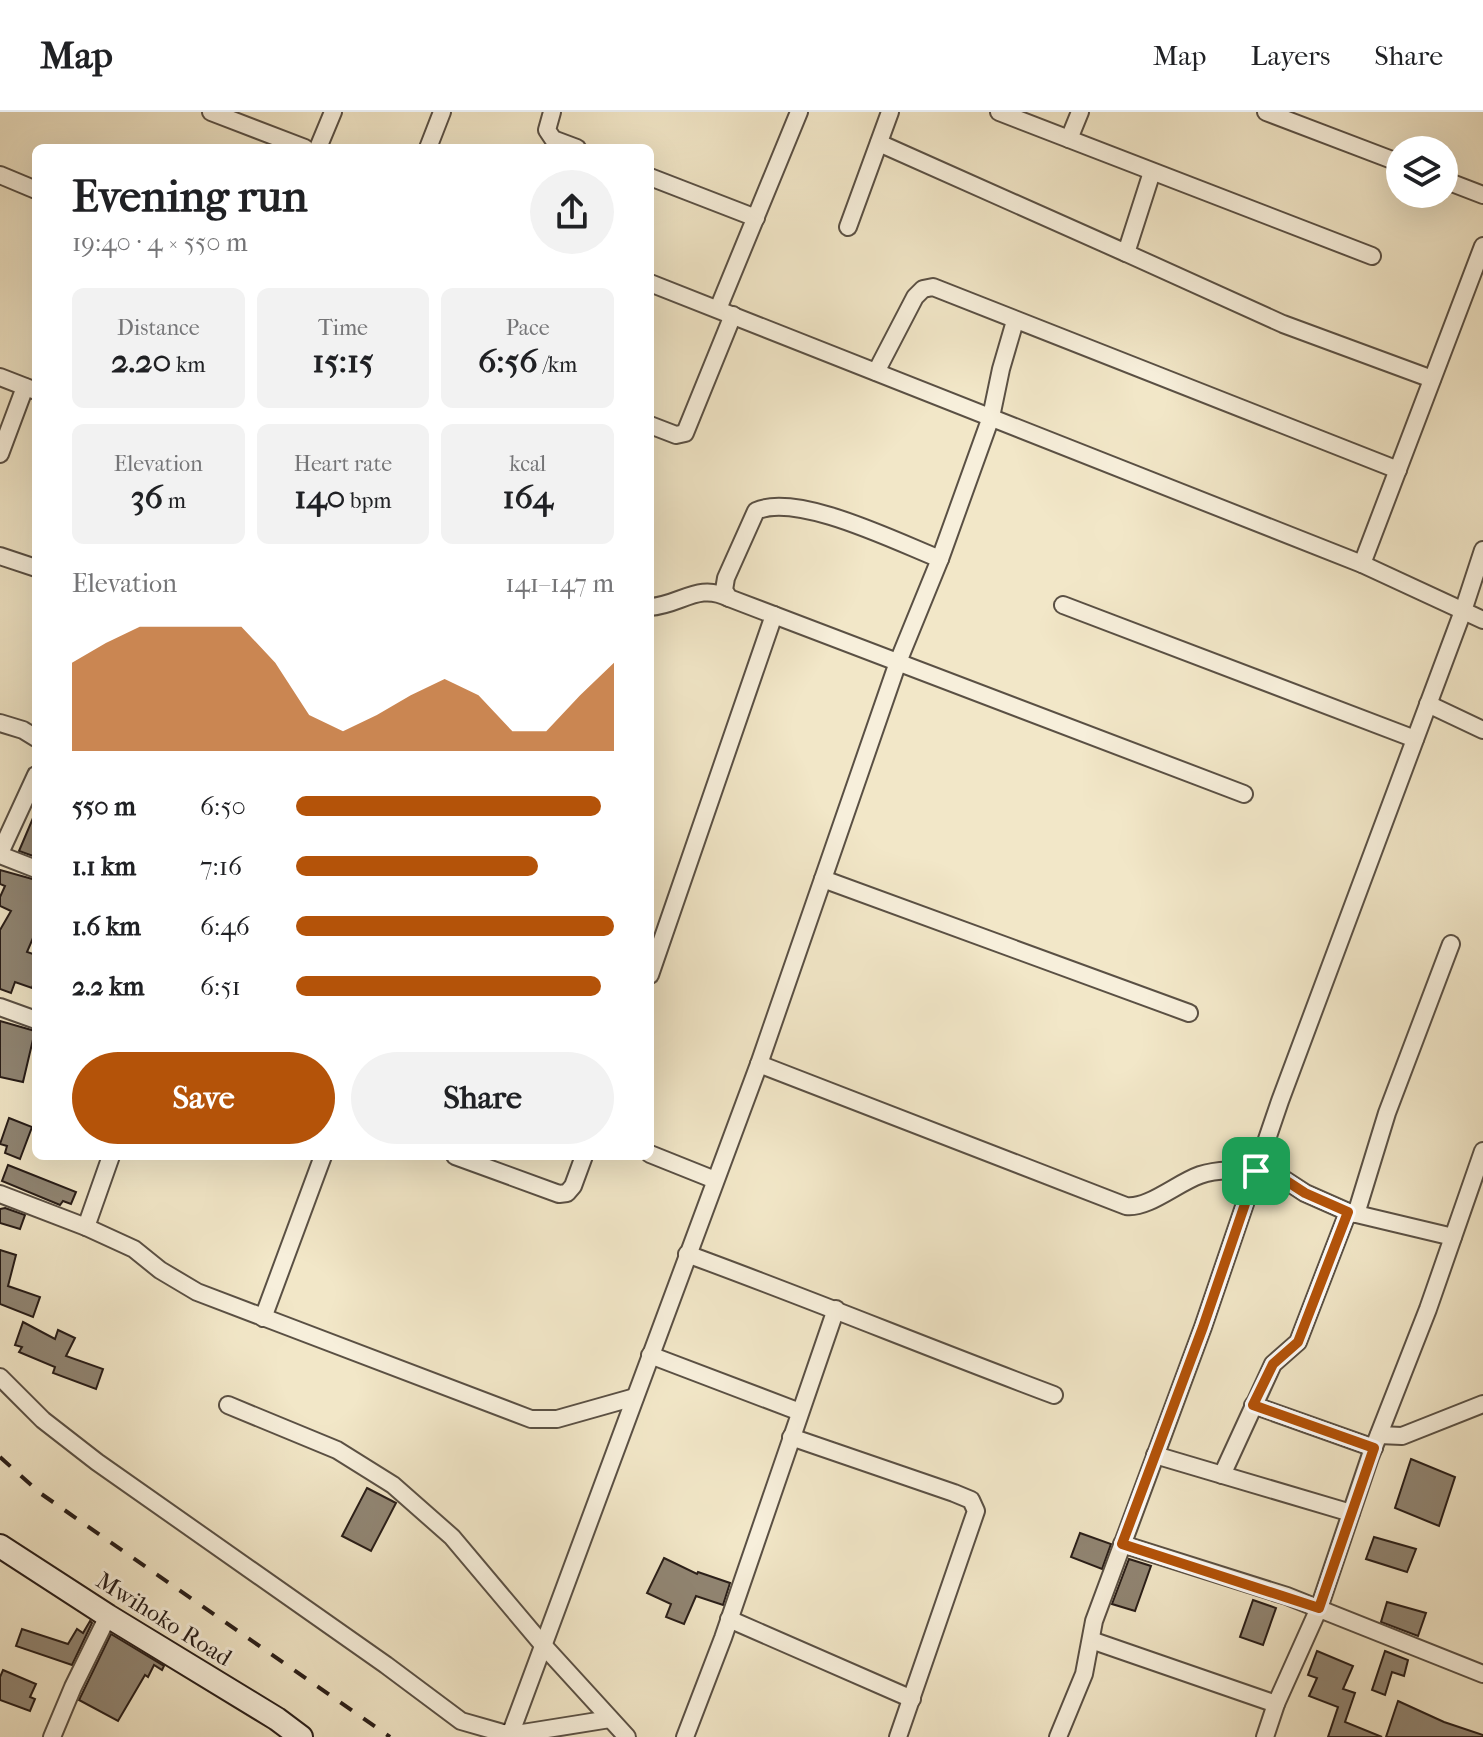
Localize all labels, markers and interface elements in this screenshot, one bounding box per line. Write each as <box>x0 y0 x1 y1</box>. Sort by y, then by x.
text: Map <box>40 33 113 78</box>
text: Map <box>1153 39 1206 72</box>
text: Layers <box>1250 39 1330 72</box>
text: Share <box>1374 39 1443 72</box>
map controls <box>1386 136 1458 208</box>
button: layers <box>1386 136 1458 208</box>
button: share <box>530 170 614 254</box>
text: Evening run <box>72 171 307 222</box>
text: 19:40 · 4 × 550 m <box>72 227 248 258</box>
text: Distance <box>117 315 200 341</box>
text: Time <box>318 315 368 341</box>
text: Pace <box>506 315 550 341</box>
text: 2.20 <box>111 341 171 381</box>
text: 15:15 <box>312 341 374 381</box>
text: 6:56 <box>478 341 538 381</box>
text: km <box>171 352 206 378</box>
text: /km <box>538 352 577 378</box>
text: Elevation <box>114 451 203 477</box>
text: Heart rate <box>294 451 392 477</box>
text: kcal <box>509 451 546 477</box>
text: 36 <box>131 477 163 517</box>
text: 140 <box>294 477 345 517</box>
text: 164 <box>502 477 553 517</box>
text: m <box>163 488 186 514</box>
text: bpm <box>345 488 392 514</box>
text: Elevation <box>72 568 177 599</box>
text: 141–147 m <box>505 568 614 599</box>
text: 550 m <box>72 791 136 822</box>
text: 6:50 <box>200 791 246 822</box>
text: 1.1 km <box>72 851 136 882</box>
text: 7:16 <box>200 851 242 882</box>
text: 1.6 km <box>72 911 141 942</box>
text: 6:46 <box>200 911 250 942</box>
text: 2.2 km <box>72 971 144 1002</box>
text: 6:51 <box>200 971 241 1002</box>
button: Save <box>72 1052 335 1144</box>
button: Share <box>351 1052 614 1144</box>
pin <box>1222 1137 1290 1205</box>
icon: arrive <box>1234 1149 1278 1193</box>
street label: Mwihoko Road <box>91 1566 238 1672</box>

